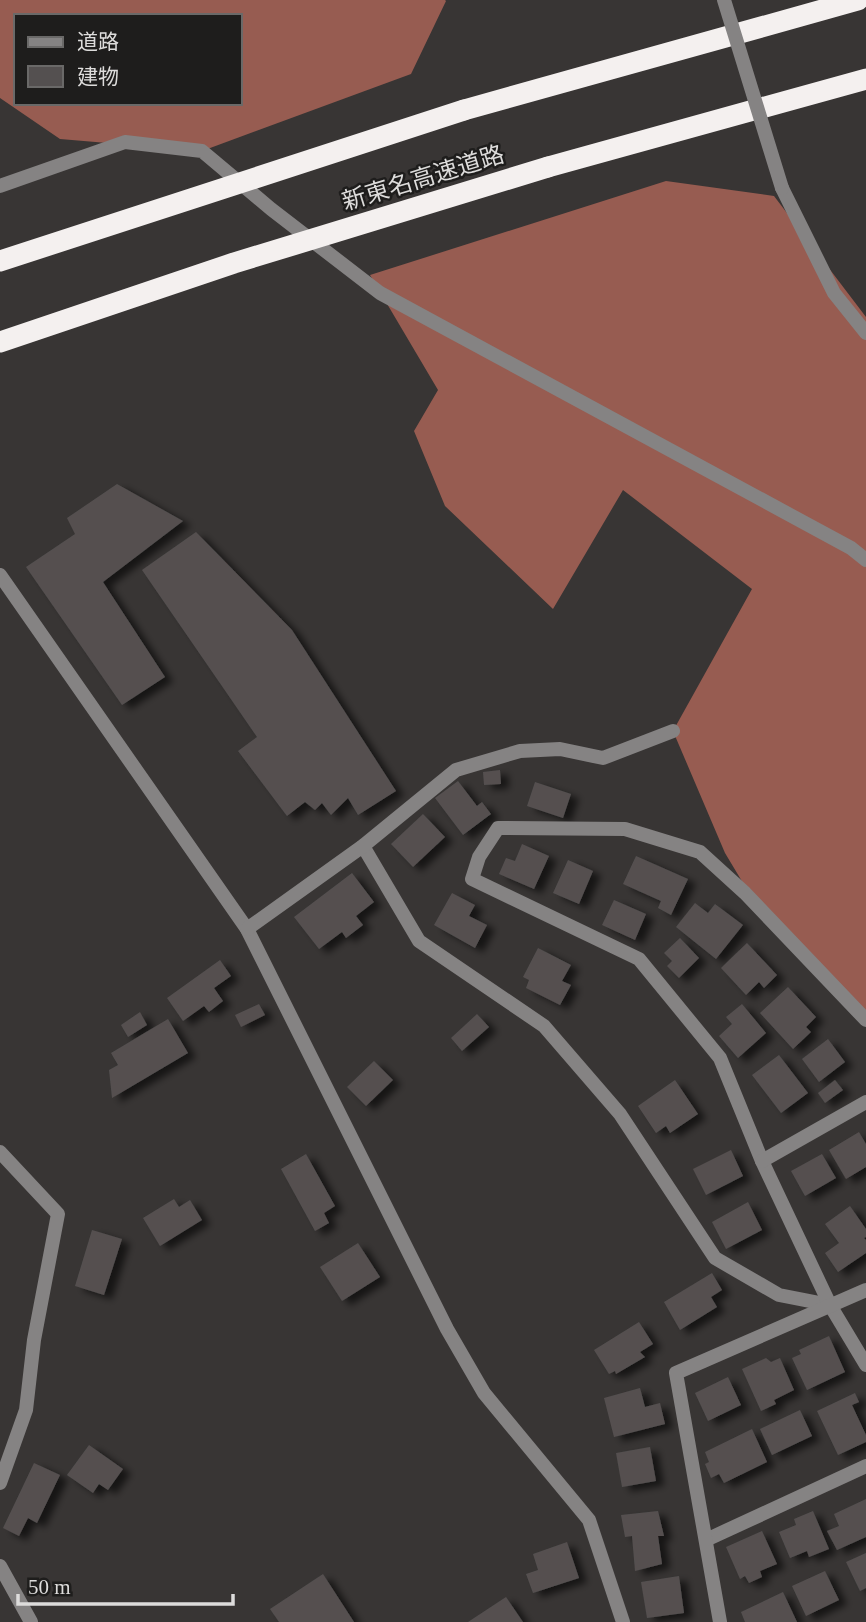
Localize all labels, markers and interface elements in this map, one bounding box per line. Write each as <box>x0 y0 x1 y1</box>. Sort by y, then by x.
legend <box>14 14 242 105</box>
text: 道路 <box>77 30 119 54</box>
text: 建物 <box>77 65 119 89</box>
street label: 新東名高速道路 <box>339 141 507 215</box>
scale bar <box>18 1562 233 1606</box>
text: 50 m <box>28 1575 71 1599</box>

